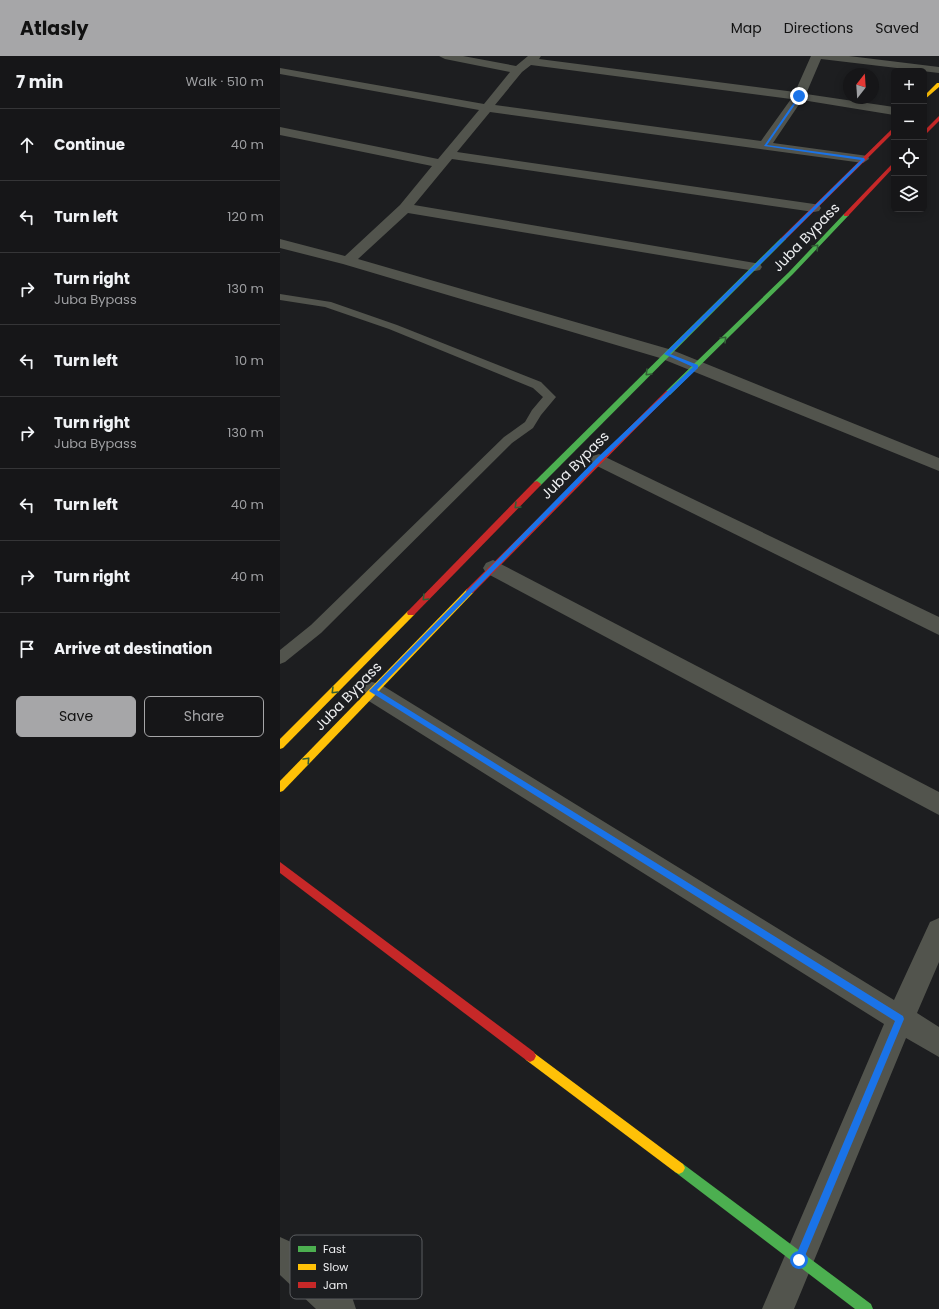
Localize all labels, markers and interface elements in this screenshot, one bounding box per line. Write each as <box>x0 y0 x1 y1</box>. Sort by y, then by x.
text: Atlasly <box>20 15 88 42</box>
text: Map <box>731 18 762 38</box>
text: Directions <box>784 18 853 38</box>
text: Saved <box>875 18 919 38</box>
north arrow <box>843 68 879 104</box>
map controls <box>891 68 927 212</box>
button: + <box>891 68 927 104</box>
text: 7 min <box>16 70 63 94</box>
text: Walk · 510 m <box>186 72 264 91</box>
route end <box>790 87 808 105</box>
button: − <box>891 104 927 140</box>
icon: ahead <box>16 134 38 156</box>
text: Continue <box>54 134 125 155</box>
text: 40 m <box>231 135 264 154</box>
button: locate <box>891 140 927 176</box>
button: layers <box>891 176 927 212</box>
street label: Juba Bypass <box>768 198 844 276</box>
icon: left <box>16 206 38 228</box>
text: Turn left <box>54 206 118 227</box>
text: 120 m <box>227 207 264 226</box>
one-way arrow <box>811 244 819 252</box>
text: Turn right <box>54 268 130 289</box>
icon: right <box>16 278 38 300</box>
text: 130 m <box>227 279 264 298</box>
text: Juba Bypass <box>54 290 137 309</box>
one-way arrow <box>719 336 727 344</box>
icon: left <box>16 350 38 372</box>
text: Turn left <box>54 350 118 371</box>
text: 10 m <box>235 351 264 370</box>
one-way arrow <box>645 368 652 376</box>
text: Turn right <box>54 412 130 433</box>
icon: right <box>16 422 38 444</box>
text: 130 m <box>227 423 264 442</box>
street label: Juba Bypass <box>536 426 614 504</box>
text: Juba Bypass <box>54 434 137 453</box>
icon: left <box>16 494 38 516</box>
text: Turn left <box>54 494 118 515</box>
text: 40 m <box>231 495 264 514</box>
one-way arrow <box>514 501 522 509</box>
icon: right <box>16 566 38 588</box>
text: Turn right <box>54 566 130 587</box>
text: 40 m <box>231 567 264 586</box>
one-way arrow <box>423 593 430 601</box>
icon: arrive <box>16 638 38 660</box>
text: Arrive at destination <box>54 638 212 659</box>
street label: Juba Bypass <box>310 657 386 735</box>
one-way arrow <box>331 686 339 694</box>
button: Save <box>16 696 136 737</box>
button: Share <box>144 696 264 737</box>
one-way arrow <box>302 757 310 765</box>
legend <box>290 1235 422 1299</box>
text: Fast <box>323 1241 346 1257</box>
route start <box>790 1251 808 1269</box>
text: Slow <box>323 1259 348 1275</box>
text: Jam <box>323 1277 348 1293</box>

